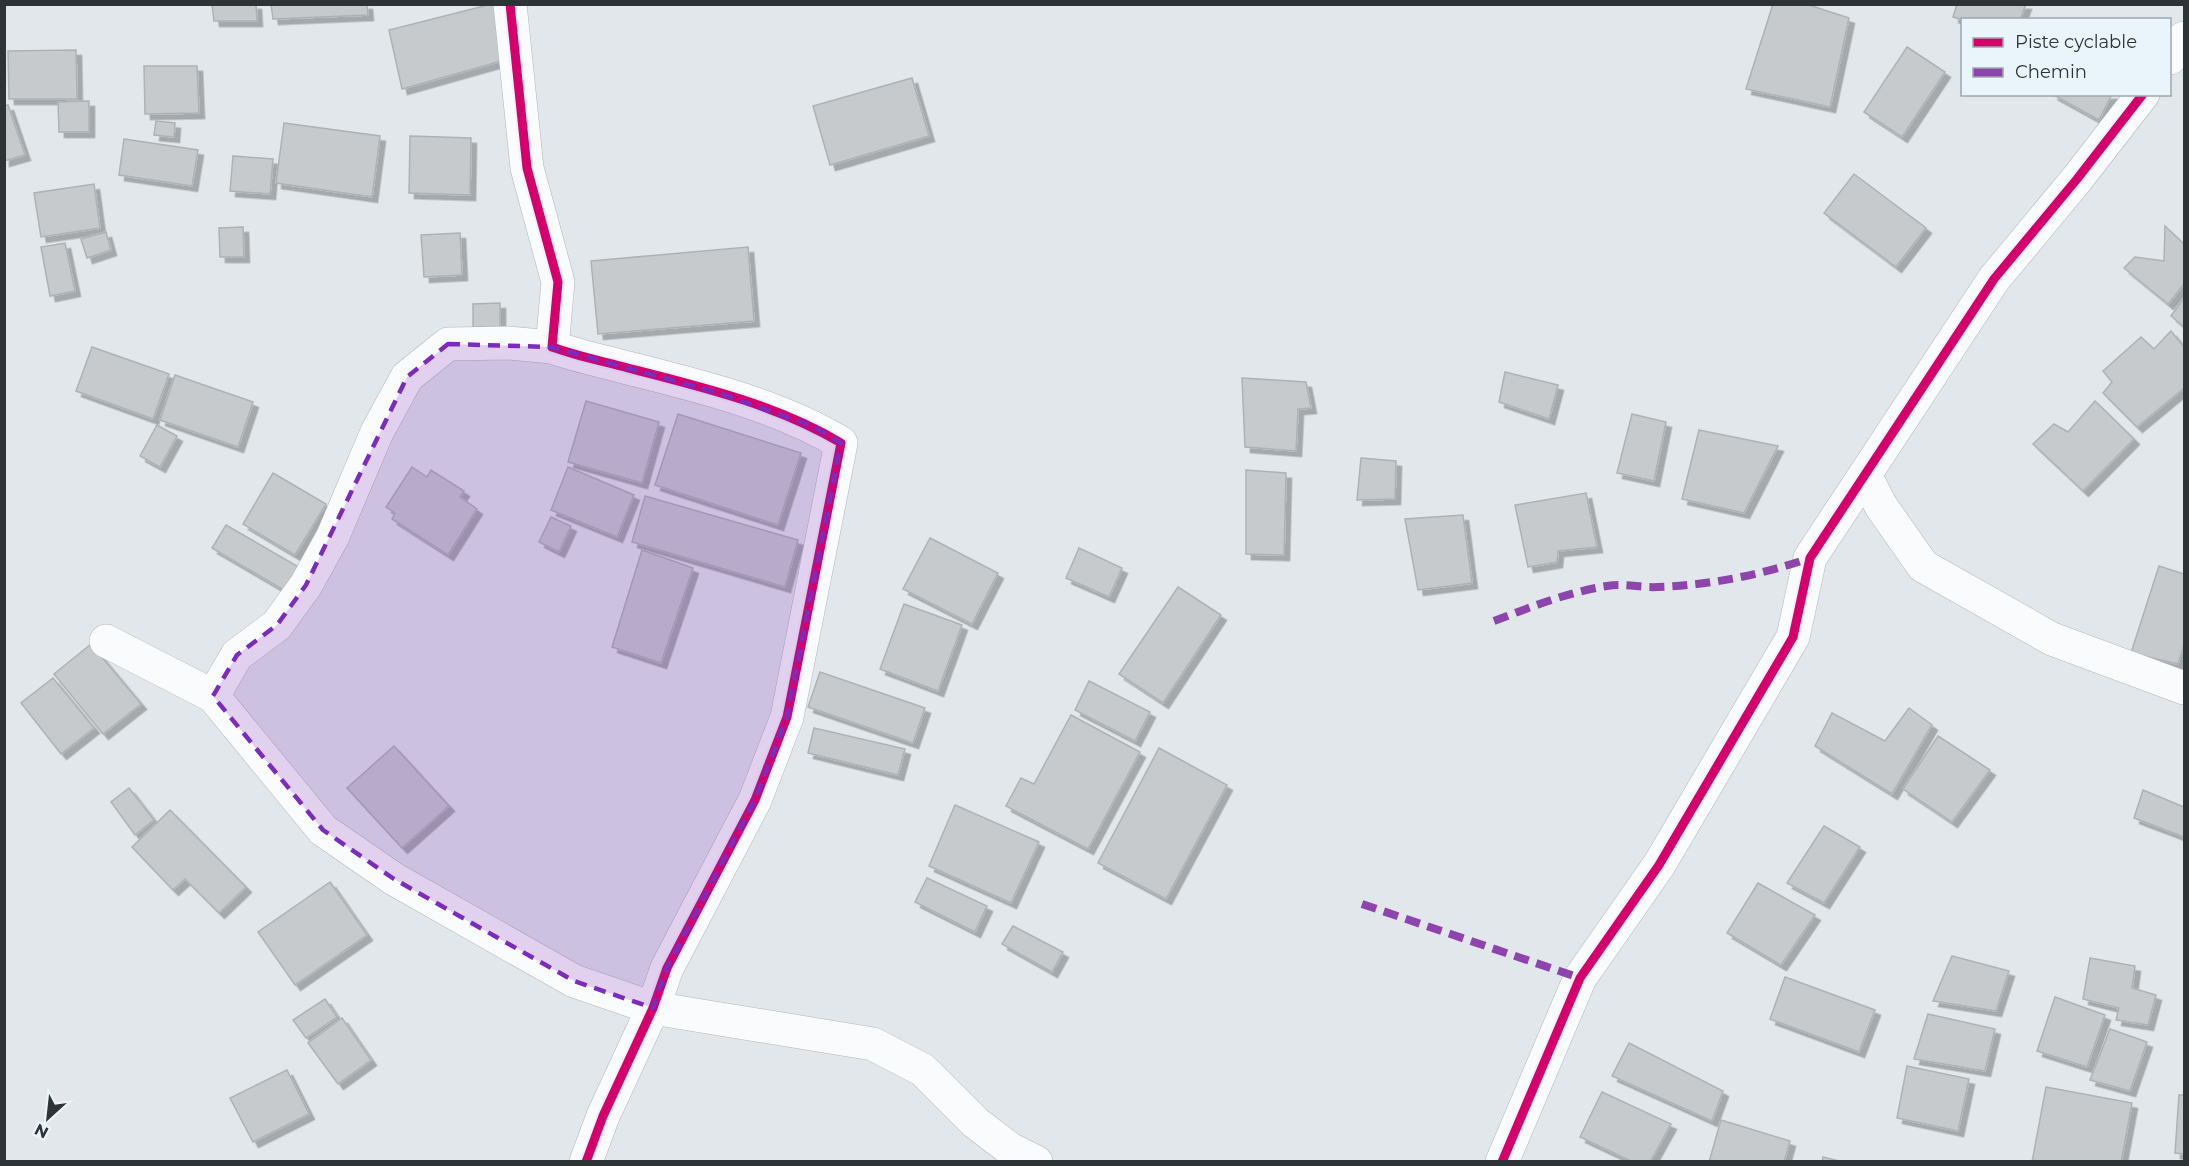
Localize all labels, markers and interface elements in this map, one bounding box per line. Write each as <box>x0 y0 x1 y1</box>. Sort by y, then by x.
legend <box>1961 18 2171 96</box>
text: Piste cyclable <box>2015 31 2137 53</box>
text: Chemin <box>2015 61 2087 83</box>
north arrow <box>18 1088 78 1148</box>
text: N <box>31 1120 51 1142</box>

